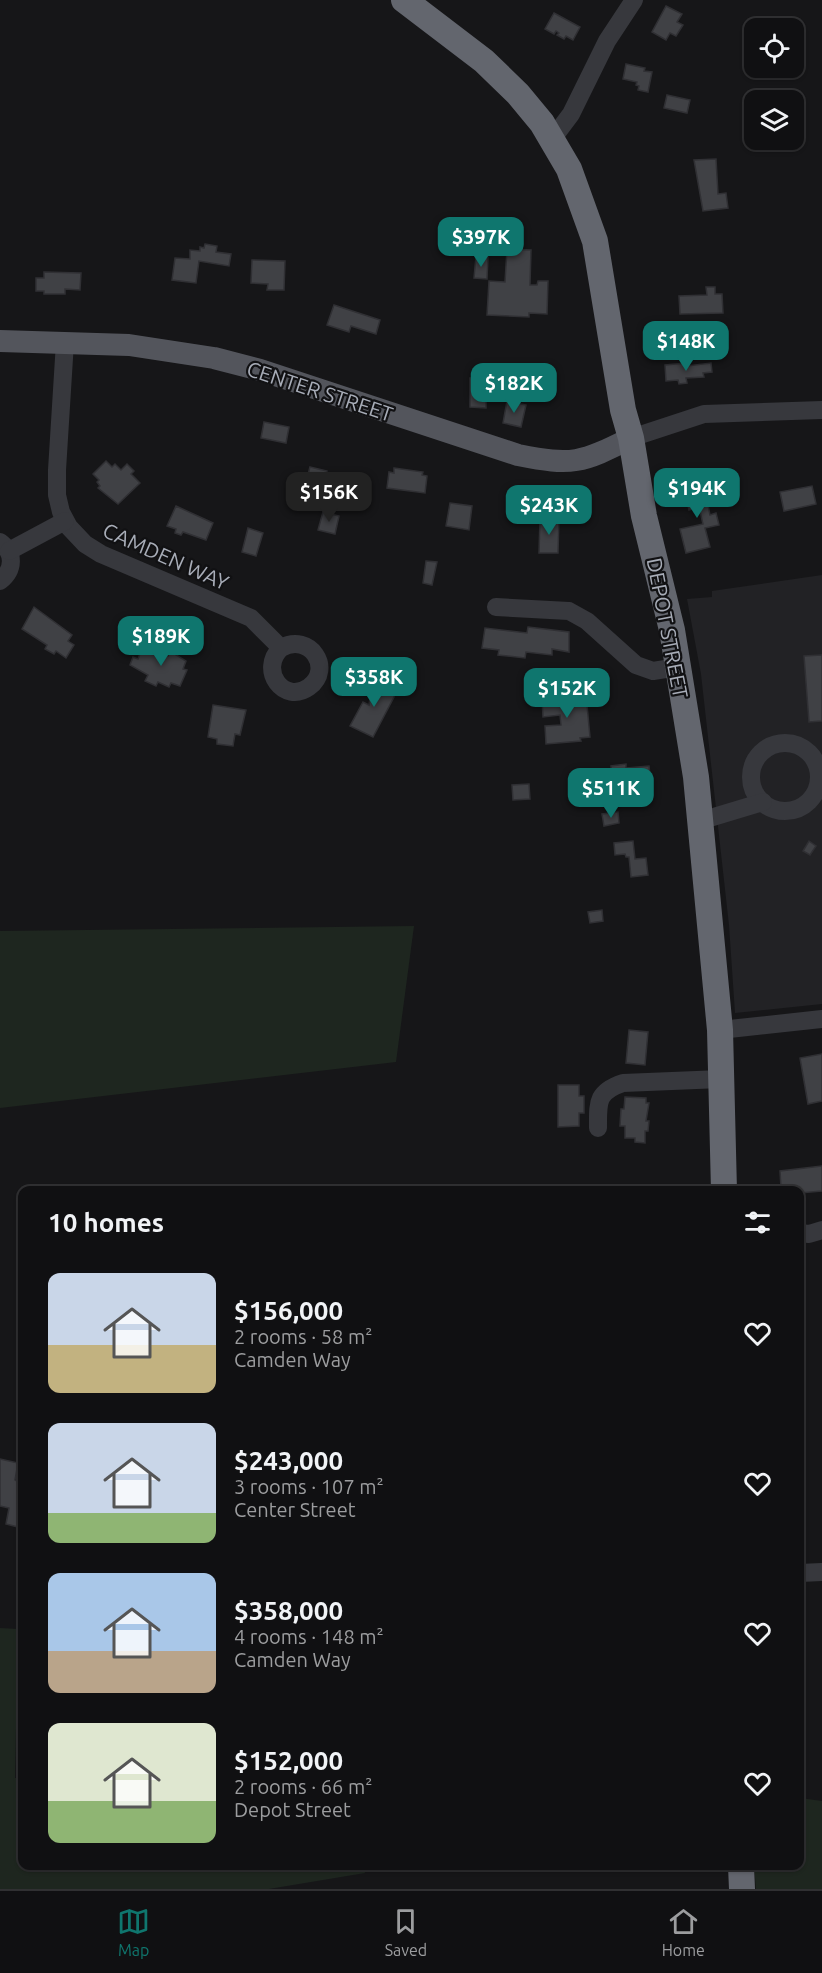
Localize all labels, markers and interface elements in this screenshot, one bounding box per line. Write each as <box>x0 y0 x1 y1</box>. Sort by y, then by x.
map controls <box>744 18 804 150</box>
button: locate <box>744 18 804 78</box>
button: layers <box>744 90 804 150</box>
pin: $397K <box>439 217 523 268</box>
text: $397K <box>452 225 510 248</box>
pin: $148K <box>644 321 728 372</box>
text: $148K <box>657 329 715 352</box>
street label: CENTER STREET <box>244 356 396 426</box>
pin: $182K <box>472 363 556 414</box>
text: $182K <box>485 371 543 394</box>
pin: $194K <box>655 468 739 519</box>
pin: $156K <box>287 472 371 523</box>
text: $194K <box>668 476 726 499</box>
text: $156K <box>300 480 358 503</box>
pin: $243K <box>507 485 591 536</box>
text: $243K <box>520 493 578 516</box>
street label: CAMDEN WAY <box>99 518 233 594</box>
street label: DEPOT STREET <box>643 556 693 701</box>
pin: $189K <box>119 616 203 667</box>
text: $189K <box>132 624 190 647</box>
pin: $358K <box>332 657 416 708</box>
text: $358K <box>345 665 403 688</box>
pin: $152K <box>525 668 609 719</box>
text: $152K <box>538 676 596 699</box>
pin: $511K <box>569 768 653 819</box>
text: $511K <box>582 776 640 799</box>
icon: filters <box>741 1206 774 1239</box>
text: 10 homes <box>48 1208 164 1237</box>
text: $156,000 <box>234 1296 343 1325</box>
icon: home <box>96 1297 168 1369</box>
icon: heart <box>741 1317 774 1350</box>
text: 2 rooms · 58 m² <box>234 1325 372 1348</box>
text: Camden Way <box>234 1348 351 1371</box>
text: $243,000 <box>234 1446 343 1475</box>
icon: home <box>96 1447 168 1519</box>
icon: heart <box>741 1467 774 1500</box>
text: 3 rooms · 107 m² <box>234 1475 384 1498</box>
text: Center Street <box>234 1498 356 1521</box>
text: $358,000 <box>234 1596 343 1625</box>
icon: home <box>96 1597 168 1669</box>
icon: heart <box>741 1617 774 1650</box>
text: 4 rooms · 148 m² <box>234 1625 384 1648</box>
text: Camden Way <box>234 1648 351 1671</box>
text: $152,000 <box>234 1746 343 1775</box>
icon: home <box>96 1747 168 1819</box>
icon: heart <box>741 1767 774 1800</box>
text: 2 rooms · 66 m² <box>234 1775 372 1798</box>
text: Depot Street <box>234 1798 351 1821</box>
tab: Map <box>117 1905 150 1959</box>
tab: Saved <box>385 1905 427 1959</box>
tab: Home <box>662 1905 705 1959</box>

